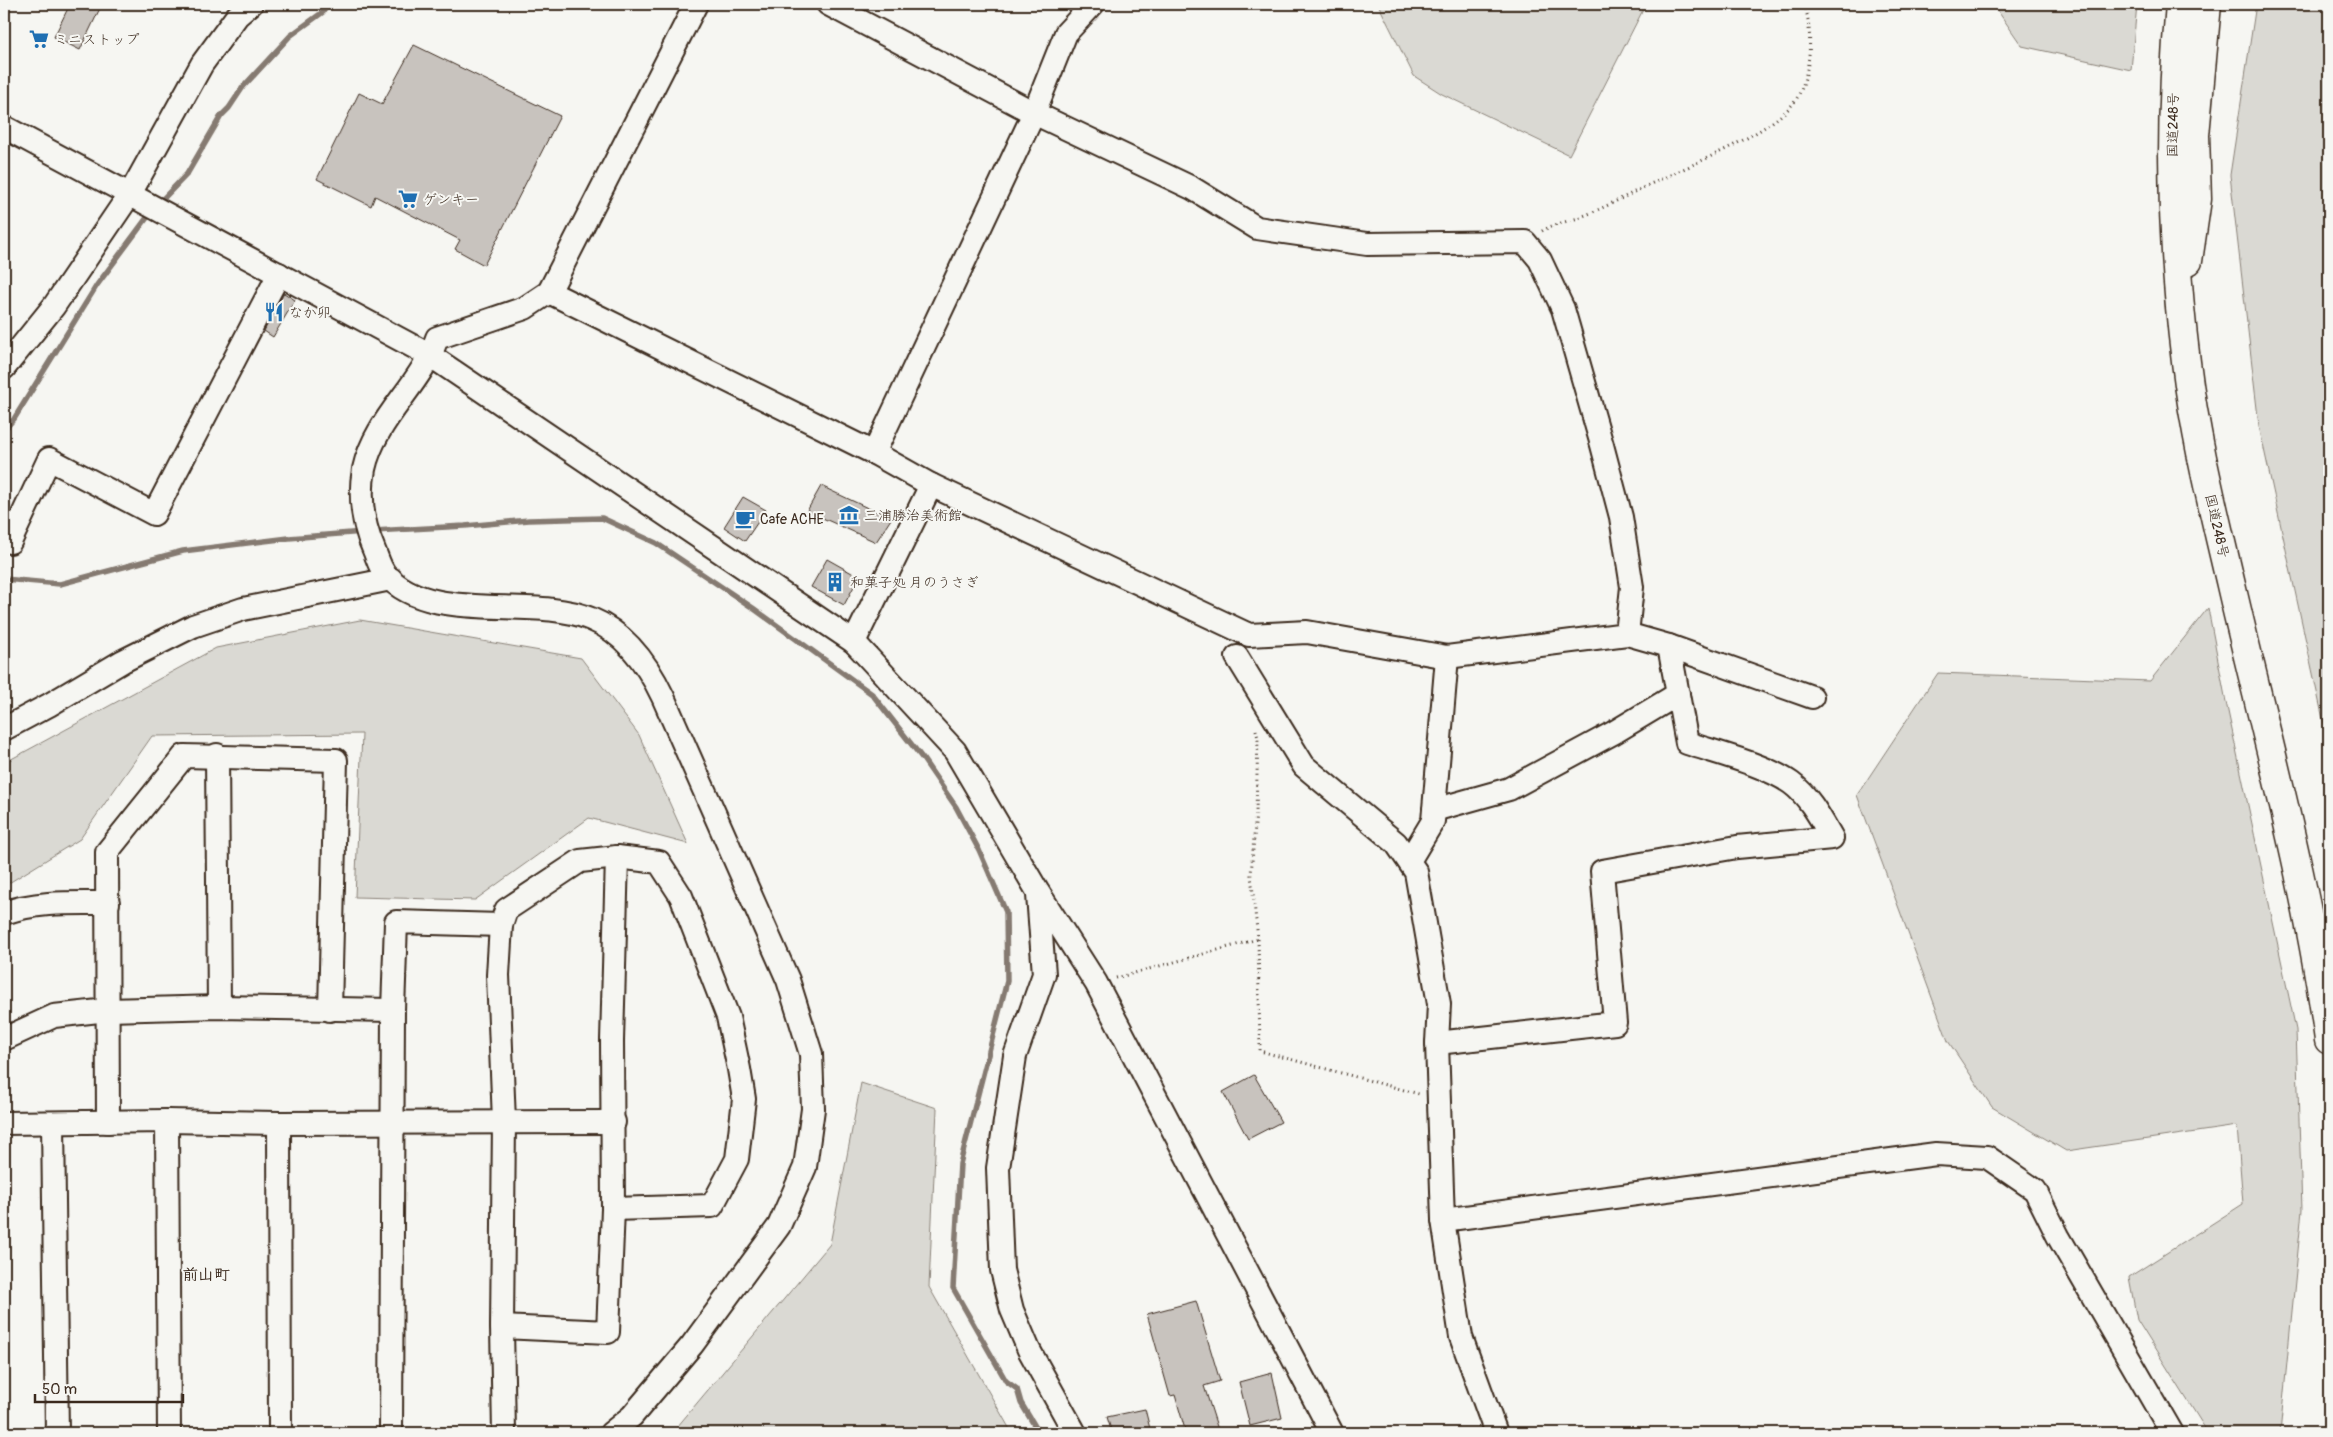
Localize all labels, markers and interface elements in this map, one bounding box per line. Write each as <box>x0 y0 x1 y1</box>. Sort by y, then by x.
supermarket icon: ミニストップ <box>28 28 50 50</box>
place label: ミニストップ <box>54 31 139 48</box>
street label: 国道248号 <box>2164 92 2182 158</box>
supermarket icon: ゲンキー <box>397 188 419 210</box>
place label: ゲンキー <box>423 191 479 208</box>
restaurant icon: なか卯 <box>263 301 285 323</box>
place label: なか卯 <box>289 304 331 321</box>
street label: 国道248号 <box>2201 492 2233 560</box>
museum icon: 三浦勝治美術館 <box>838 504 860 526</box>
place label: 三浦勝治美術館 <box>864 507 962 524</box>
cafe icon: Cafe ACHE <box>734 508 756 530</box>
place label: Cafe ACHE <box>760 511 824 528</box>
building icon: 和菓子処 月のうさぎ <box>824 571 846 593</box>
place label: 和菓子処 月のうさぎ <box>850 574 979 591</box>
district label: 前山町 <box>182 1265 230 1285</box>
scale bar <box>35 1372 182 1404</box>
text: 50 m <box>42 1380 77 1399</box>

